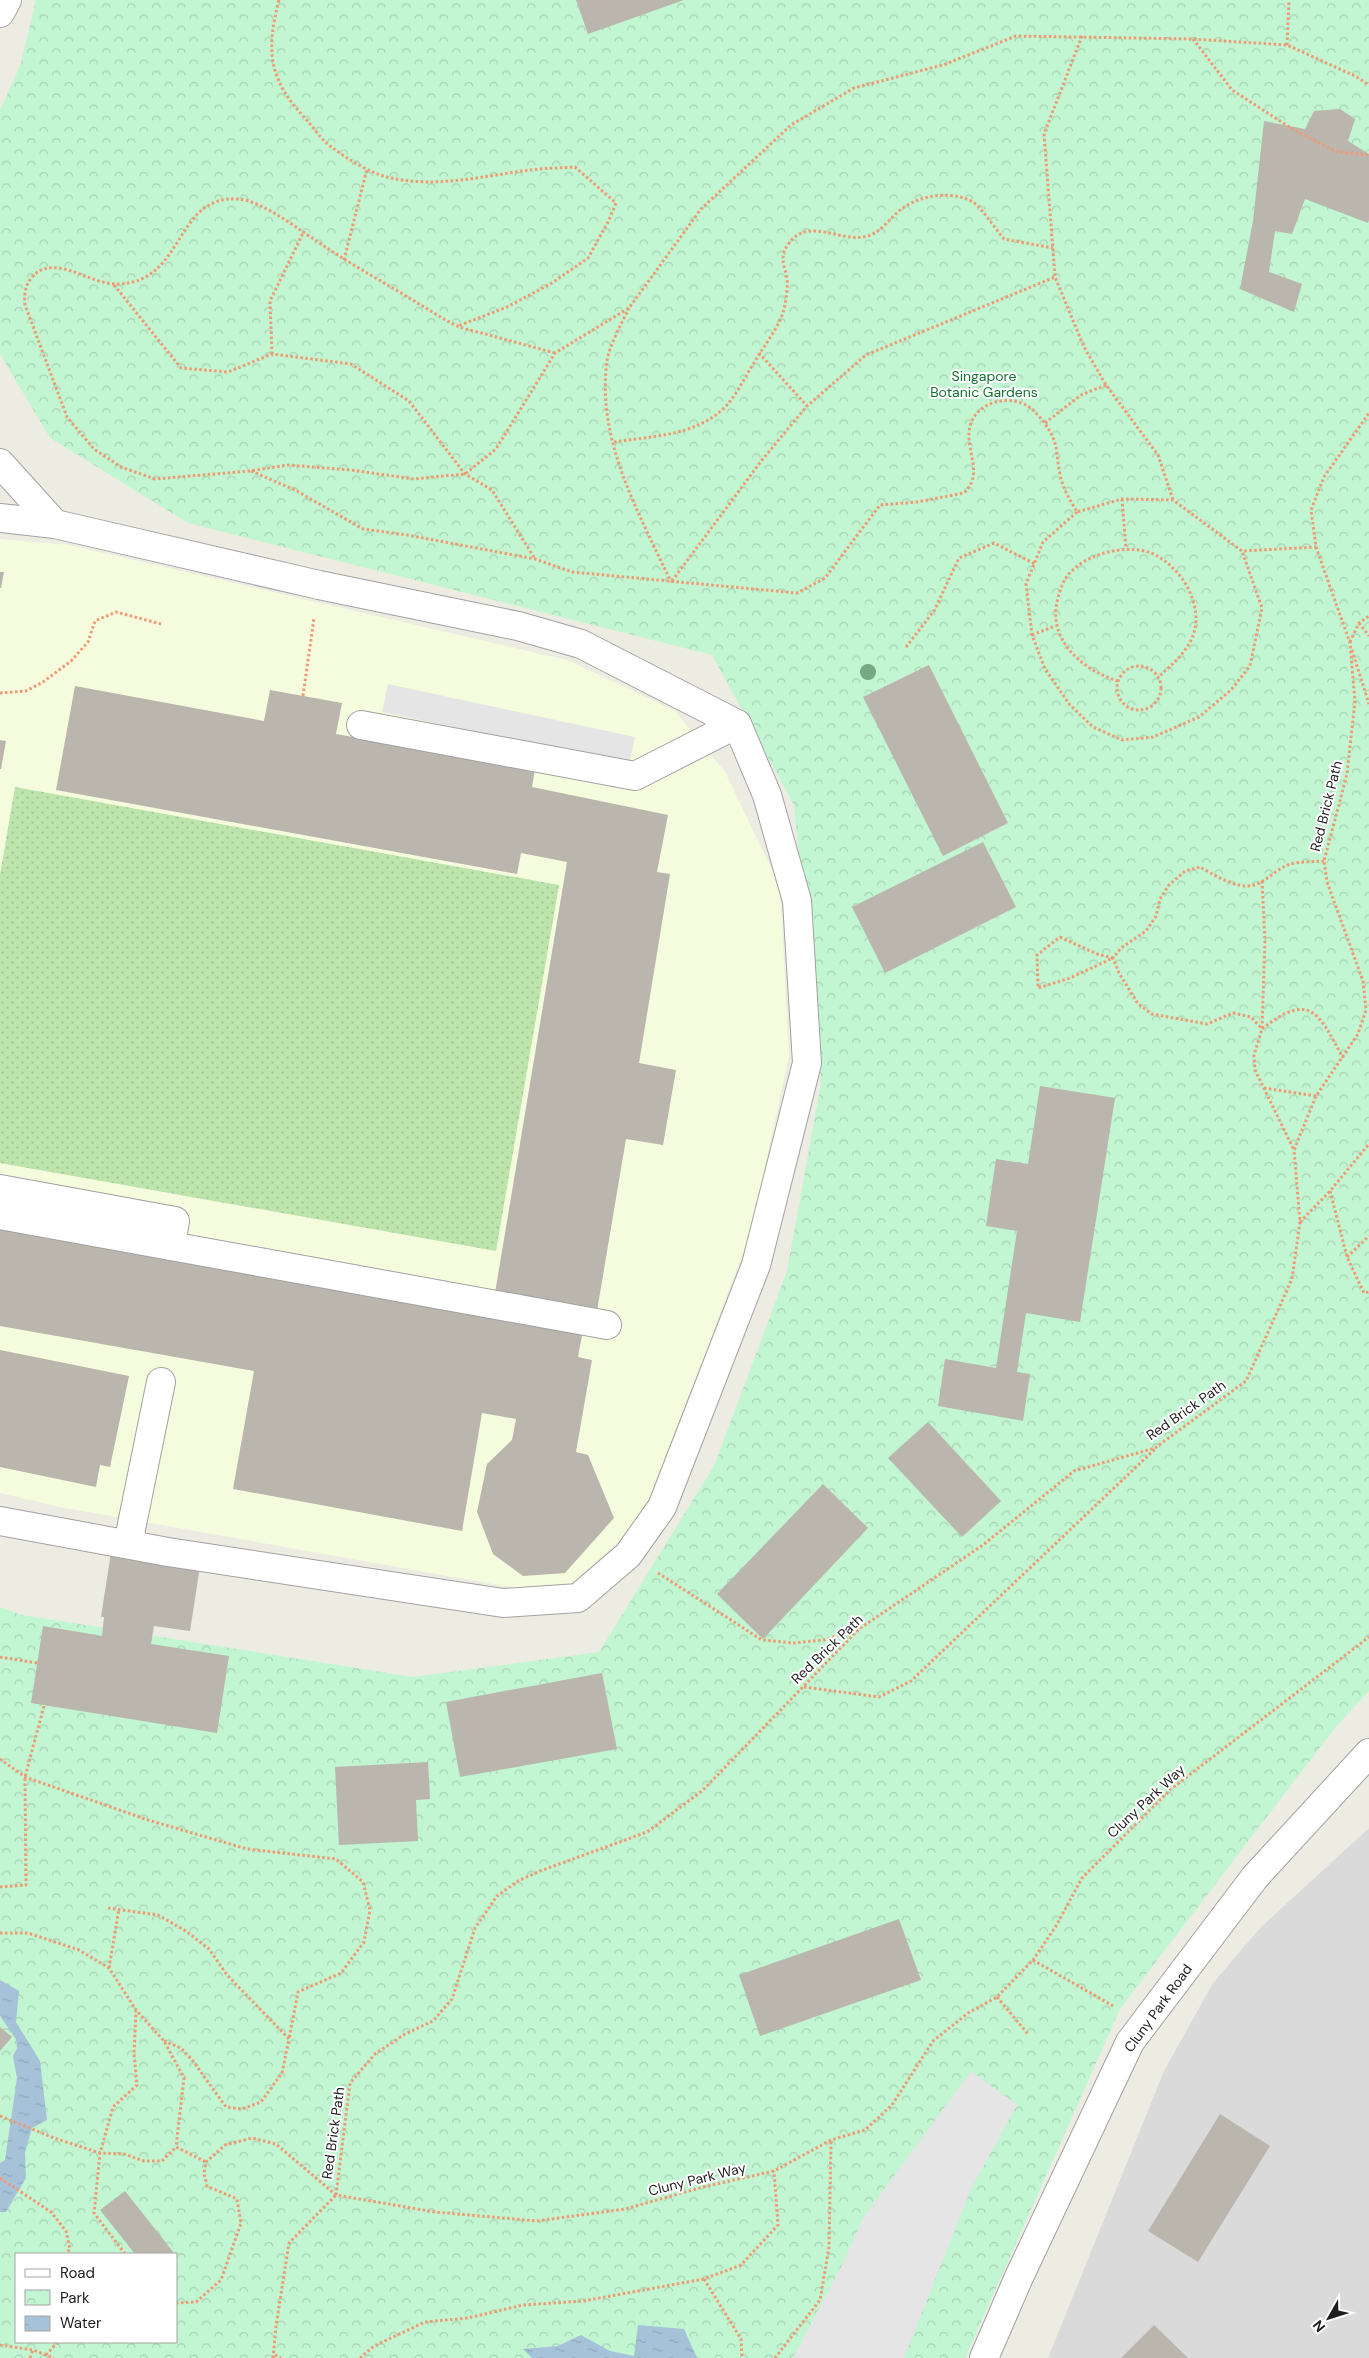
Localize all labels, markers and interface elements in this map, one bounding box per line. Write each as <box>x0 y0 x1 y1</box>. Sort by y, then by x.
park label: Singapore Botanic Gardens <box>930 367 1038 401</box>
street label: Red Brick Path <box>1306 759 1346 853</box>
street label: Red Brick Path <box>1143 1376 1229 1444</box>
street label: Red Brick Path <box>787 1610 867 1688</box>
street label: Cluny Park Way <box>1103 1760 1189 1842</box>
street label: Cluny Park Road <box>1120 1960 1196 2056</box>
street label: Red Brick Path <box>318 2086 348 2180</box>
street label: Cluny Park Way <box>646 2158 748 2200</box>
legend <box>15 2253 178 2343</box>
text: Road <box>60 2263 95 2283</box>
text: Park <box>60 2288 90 2308</box>
north arrow <box>1304 2293 1354 2343</box>
text: Water <box>60 2313 102 2333</box>
text: N <box>1309 2317 1329 2336</box>

